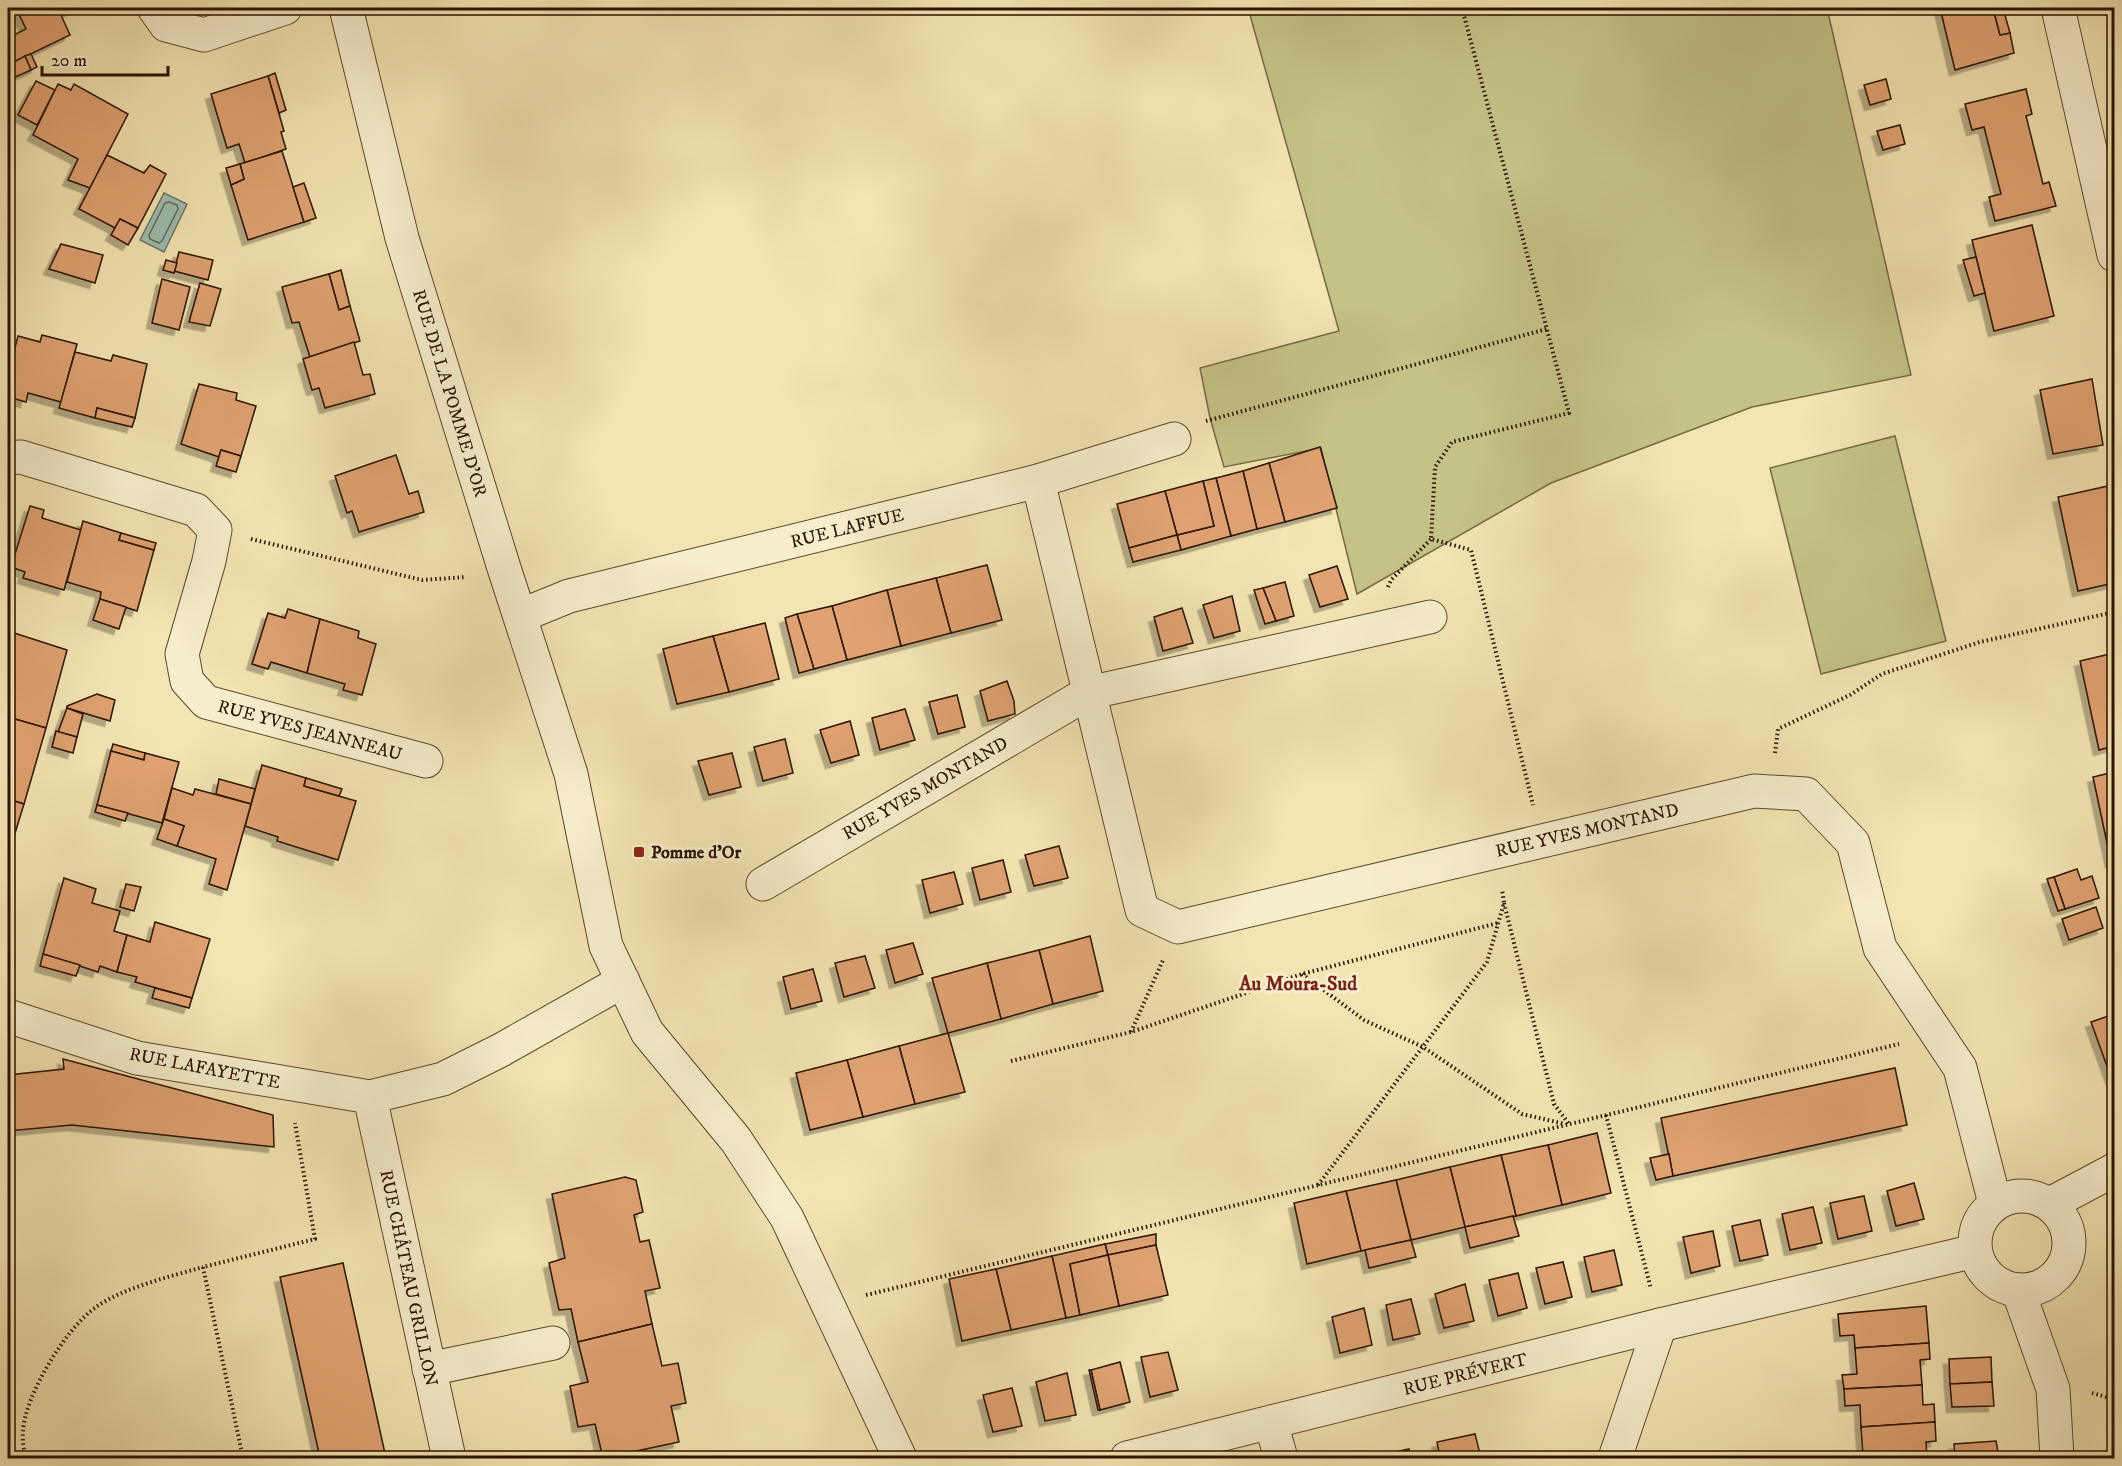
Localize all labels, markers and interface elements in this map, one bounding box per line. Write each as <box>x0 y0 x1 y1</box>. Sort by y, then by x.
scale bar <box>42 39 168 77</box>
text: 20 m <box>51 50 87 72</box>
street label: RUE DE LA POMME D'OR <box>407 287 491 500</box>
street label: RUE LAFFUE <box>788 504 906 554</box>
street label: RUE YVES JEANNEAU <box>215 696 404 766</box>
street label: RUE YVES MONTAND <box>839 732 1012 845</box>
street label: RUE YVES MONTAND <box>1493 799 1681 863</box>
place label: Pomme d'Or <box>651 842 742 864</box>
marker: Pomme d'Or <box>632 845 646 859</box>
district label: Au Moura-Sud <box>1238 972 1358 997</box>
street label: RUE LAFAYETTE <box>127 1044 282 1094</box>
street label: RUE CHÂTEAU GRILLON <box>374 1168 443 1389</box>
street label: RUE PRÉVERT <box>1401 1349 1530 1401</box>

